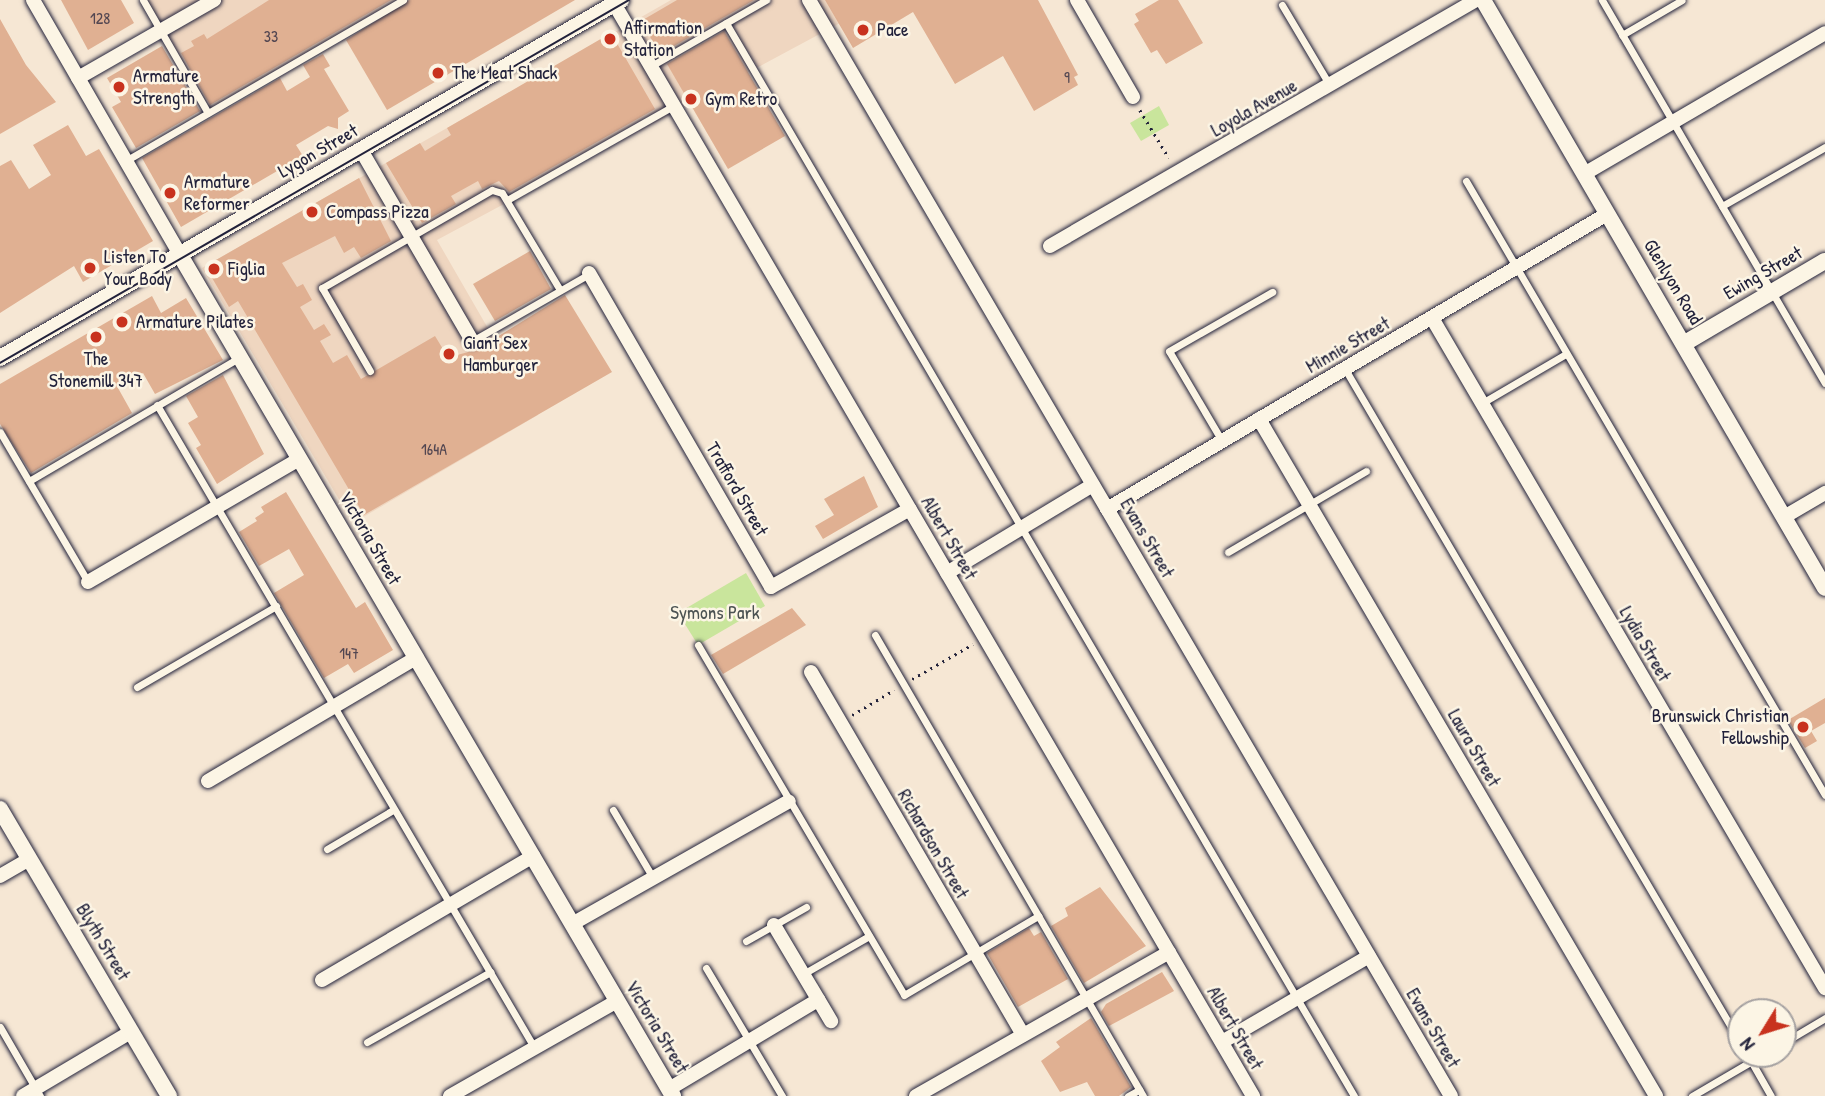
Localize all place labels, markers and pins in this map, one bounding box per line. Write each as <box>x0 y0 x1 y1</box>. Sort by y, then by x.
place label: Affirmation Station <box>624 17 702 61</box>
place label: Pace <box>877 19 909 41</box>
marker: Pace <box>855 22 871 38</box>
marker: Affirmation Station <box>602 31 618 47</box>
place label: The Meat Shack <box>452 62 557 84</box>
place label: Armature Strength <box>133 65 199 109</box>
marker: The Meat Shack <box>430 65 446 81</box>
marker: Armature Strength <box>111 79 127 95</box>
place label: Gym Retro <box>705 88 777 110</box>
marker: Gym Retro <box>683 91 699 107</box>
place label: Armature Reformer <box>184 171 250 215</box>
marker: Armature Reformer <box>162 185 178 201</box>
place label: Compass Pizza <box>326 201 429 223</box>
marker: Compass Pizza <box>304 204 320 220</box>
place label: Listen To Your Body <box>104 246 172 290</box>
place label: Figlia <box>228 258 265 280</box>
marker: Listen To Your Body <box>82 260 98 276</box>
marker: Figlia <box>206 261 222 277</box>
place label: Armature Pilates <box>136 311 254 333</box>
marker: Armature Pilates <box>114 314 130 330</box>
marker: The Stonemill 347 <box>88 329 104 345</box>
place label: Giant Sex Hamburger <box>463 332 538 376</box>
marker: Giant Sex Hamburger <box>441 346 457 362</box>
place label: The Stonemill 347 <box>49 348 143 392</box>
place label: Brunswick Christian Fellowship <box>1652 705 1789 749</box>
marker: Brunswick Christian Fellowship <box>1795 719 1811 735</box>

